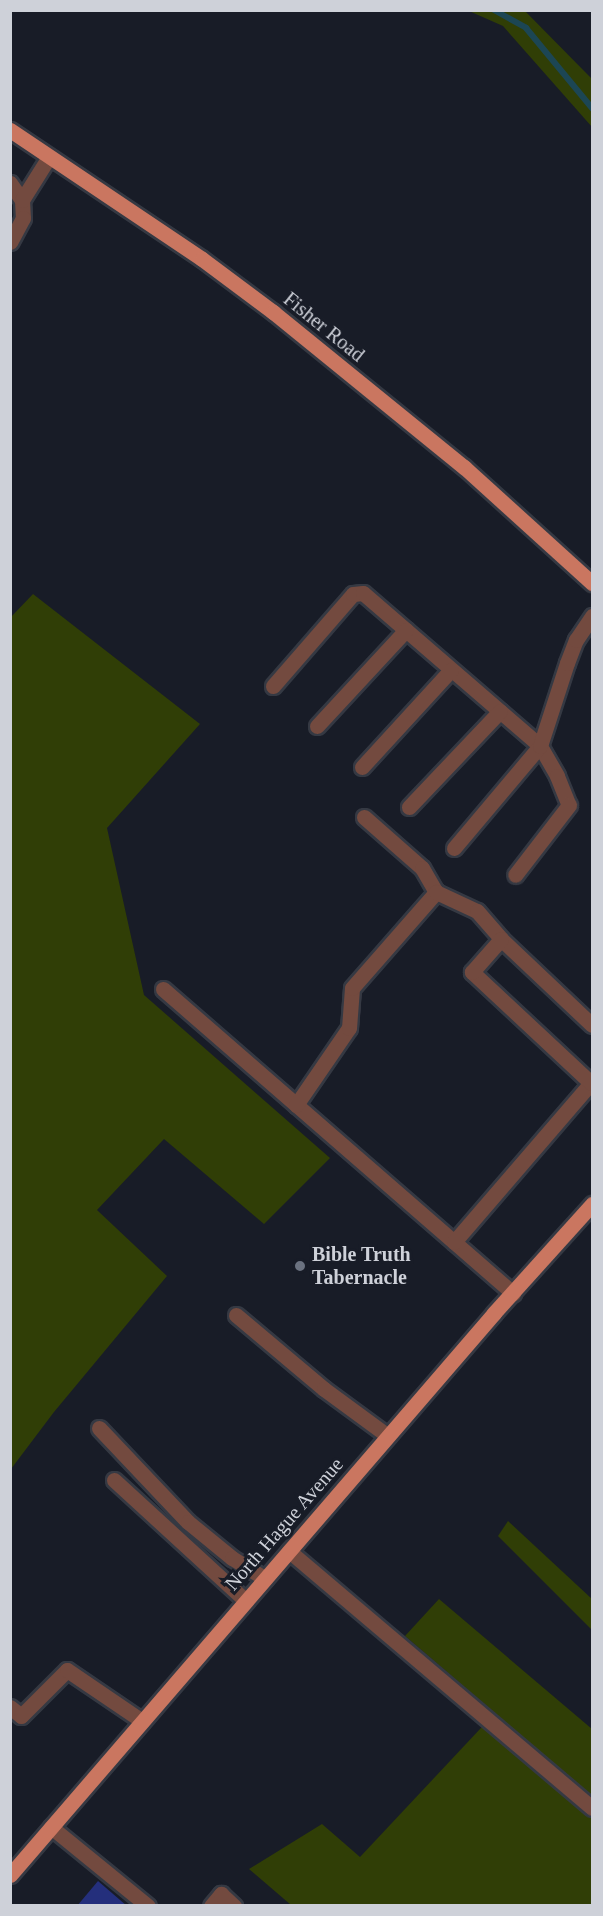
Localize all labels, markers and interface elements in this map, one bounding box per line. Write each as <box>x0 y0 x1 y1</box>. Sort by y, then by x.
street label: Fisher Road <box>279 287 369 367</box>
place label: Bible Truth Tabernacle <box>312 1242 411 1289</box>
marker: Bible Truth Tabernacle <box>293 1259 307 1273</box>
street label: North Hague Avenue <box>219 1452 349 1596</box>

